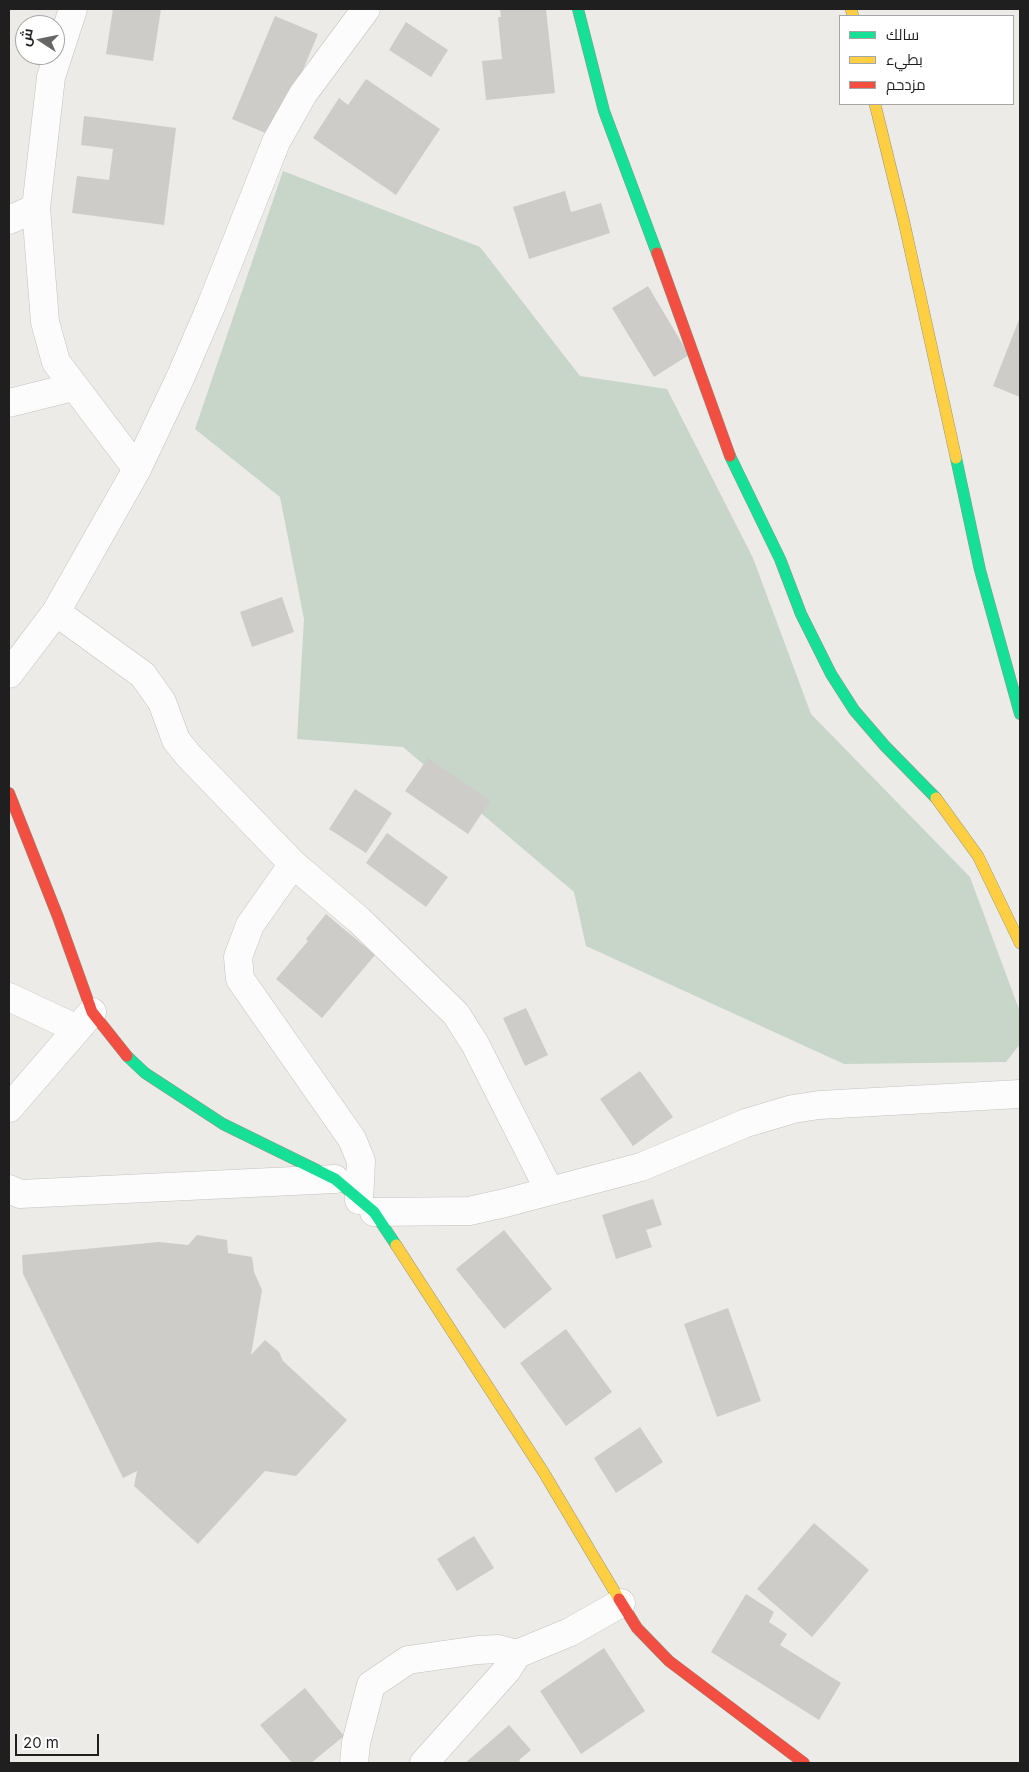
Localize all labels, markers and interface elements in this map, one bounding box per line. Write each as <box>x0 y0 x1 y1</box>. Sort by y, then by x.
north arrow <box>15 15 65 65</box>
legend <box>839 15 1014 105</box>
text: سالك <box>886 25 919 44</box>
text: ش <box>16 27 36 48</box>
text: بطيء <box>886 50 923 69</box>
text: مزدحم <box>886 75 926 94</box>
scale bar <box>18 1724 101 1756</box>
text: 20 m <box>23 1733 59 1752</box>

